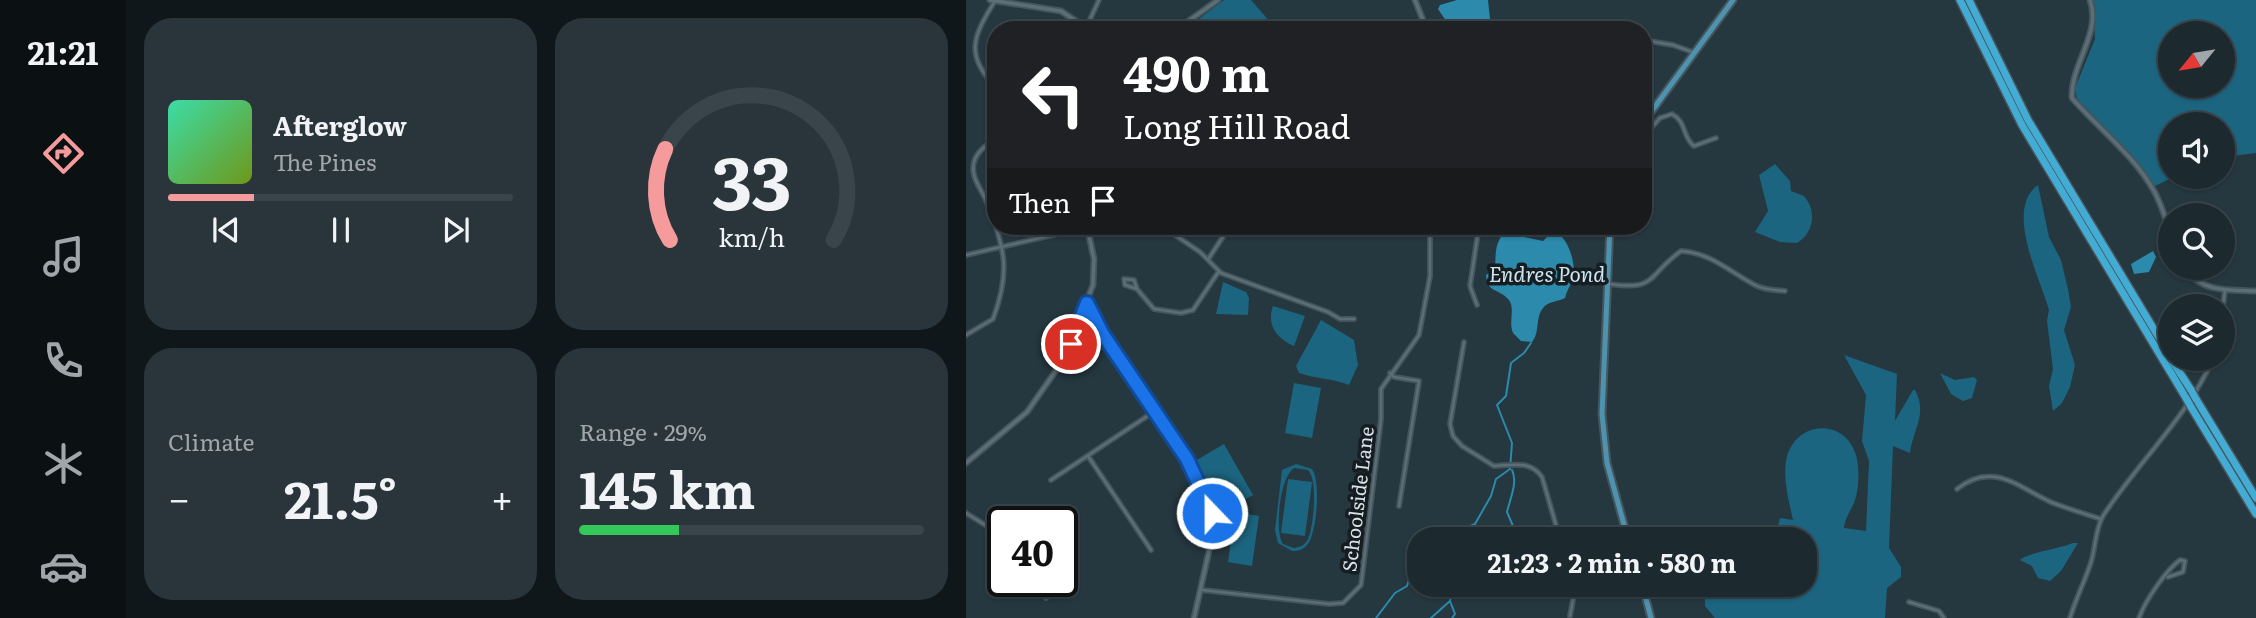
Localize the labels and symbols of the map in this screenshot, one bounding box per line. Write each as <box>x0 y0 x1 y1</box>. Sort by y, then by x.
north arrow <box>2158 21 2235 98</box>
water label: Endres Pond <box>1489 257 1605 288</box>
pin <box>1041 314 1101 374</box>
street label: Schoolside Lane <box>1334 425 1380 573</box>
position arrow <box>1175 476 1249 550</box>
speed limit sign: 40 <box>987 506 1078 597</box>

